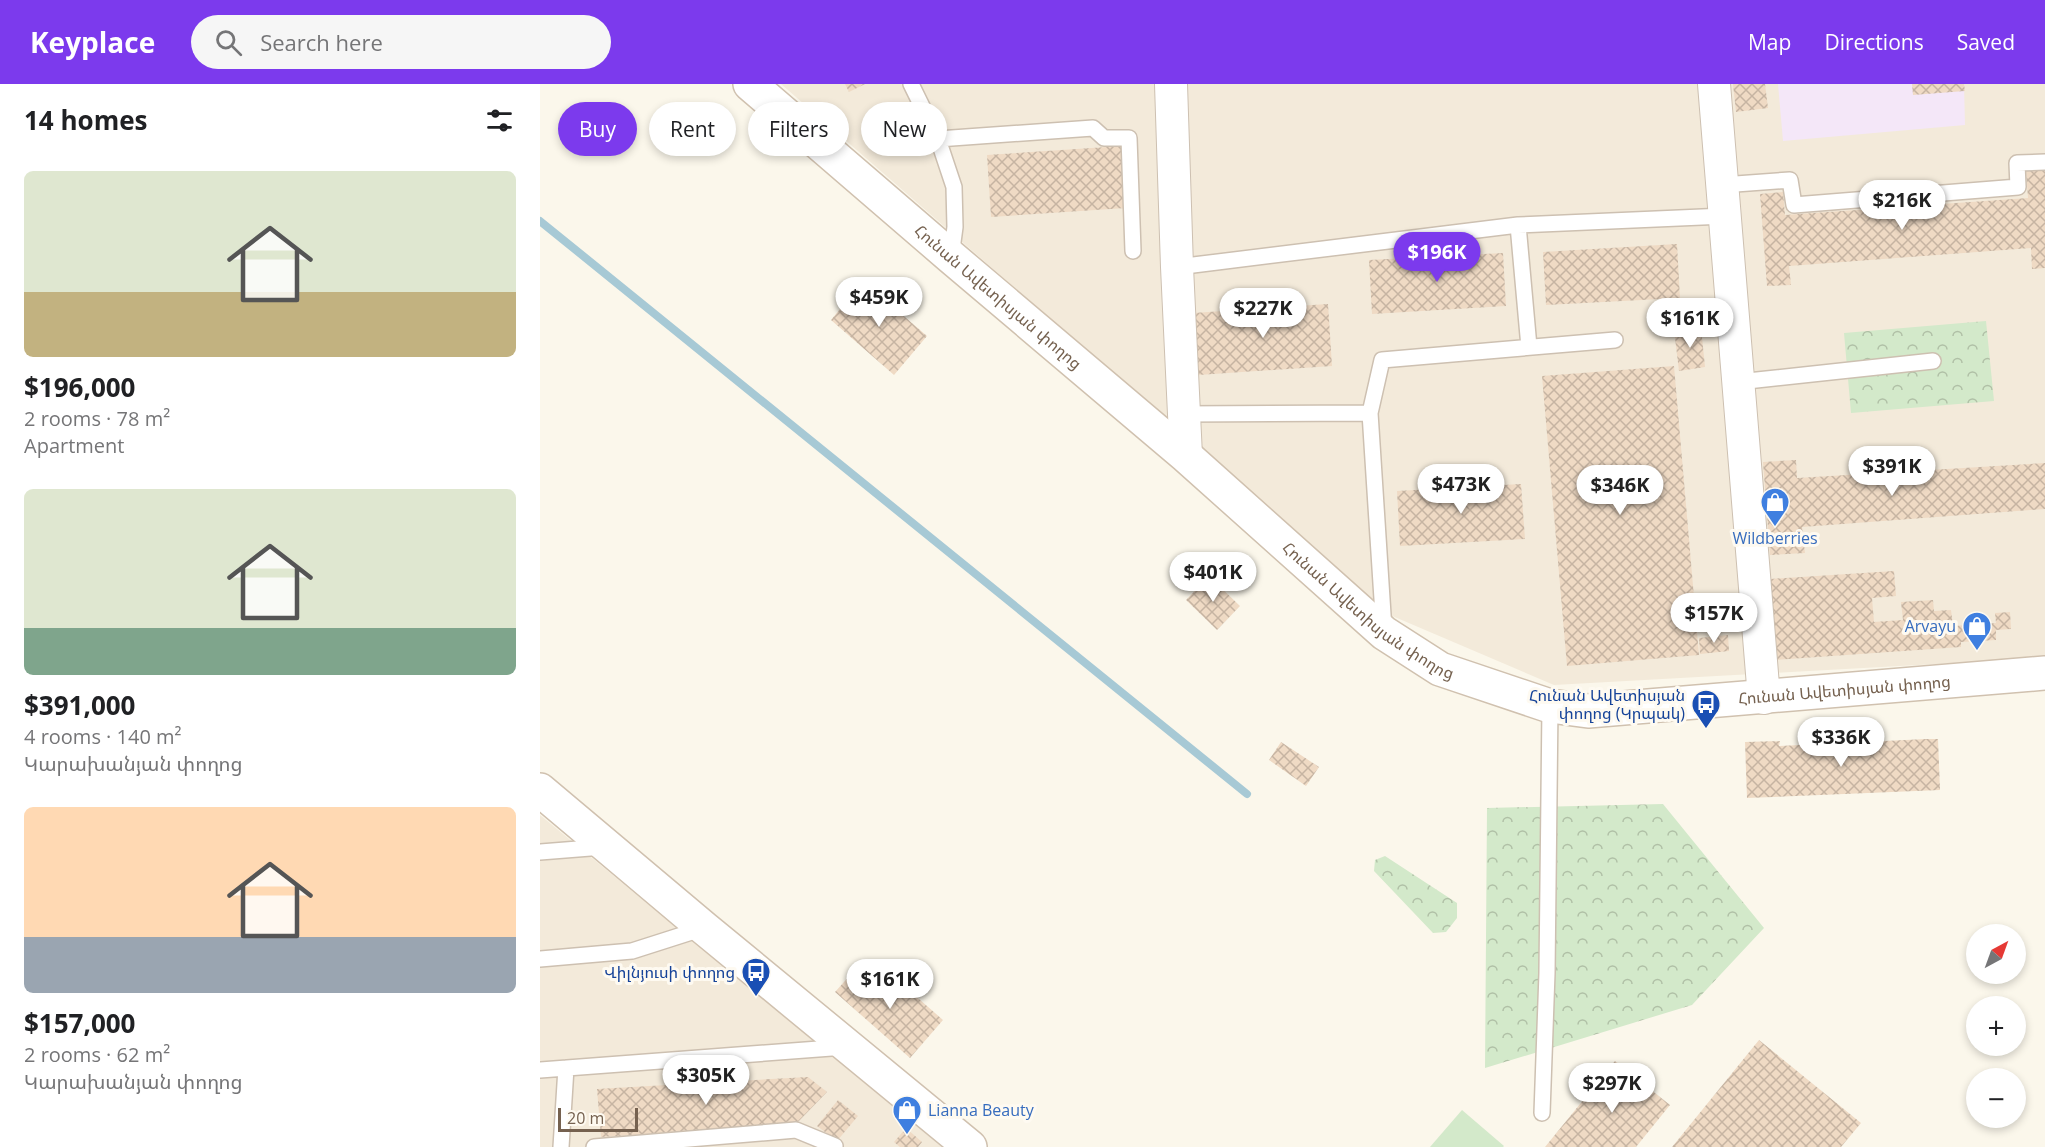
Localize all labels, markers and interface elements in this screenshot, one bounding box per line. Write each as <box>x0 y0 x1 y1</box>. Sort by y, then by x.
search box <box>191 15 611 69</box>
text: Keyplace <box>30 23 155 61</box>
icon: search <box>212 26 245 59</box>
text: Search here <box>260 27 383 57</box>
text: Map <box>1748 28 1791 56</box>
text: Directions <box>1824 28 1924 56</box>
text: Saved <box>1957 28 2015 56</box>
text: 14 homes <box>24 102 148 138</box>
chip: Buy <box>558 102 637 156</box>
chip: Rent <box>649 102 736 156</box>
chip: Filters <box>748 102 849 156</box>
chip: New <box>861 102 947 156</box>
icon: filters <box>483 104 516 137</box>
pin: $216K <box>1860 180 1944 231</box>
text: $216K <box>1872 186 1932 213</box>
icon: home <box>216 210 324 318</box>
street label: Հունան Ավետիսյան փողոց <box>910 219 1087 374</box>
pin: $196K <box>1395 232 1479 283</box>
text: $196K <box>1407 238 1467 265</box>
pin: $459K <box>837 277 921 328</box>
text: $459K <box>849 283 909 310</box>
pin: $227K <box>1221 288 1305 339</box>
text: $227K <box>1233 294 1293 321</box>
pin: $161K <box>1648 298 1732 349</box>
text: $161K <box>1660 304 1720 331</box>
text: $196,000 <box>24 369 135 405</box>
text: 2 rooms · 78 m² <box>24 405 170 432</box>
text: Apartment <box>24 432 124 459</box>
pin: $391K <box>1850 446 1934 497</box>
text: $391K <box>1862 452 1922 479</box>
pin: $473K <box>1419 464 1503 515</box>
pin: $346K <box>1578 465 1662 516</box>
text: $473K <box>1431 470 1491 497</box>
text: $346K <box>1590 471 1650 498</box>
shop icon: Wildberries <box>1759 486 1791 528</box>
place label: Wildberries <box>1732 527 1818 549</box>
icon: home <box>216 528 324 636</box>
street label: Հունան Ավետիսյան փողոց <box>1278 537 1457 684</box>
pin: $401K <box>1171 552 1255 603</box>
text: $401K <box>1183 558 1243 585</box>
pin: $157K <box>1672 593 1756 644</box>
text: $157K <box>1684 599 1744 626</box>
shop icon: Arvayu <box>1961 610 1993 652</box>
place label: Arvayu <box>1905 615 1956 637</box>
street label: Հունան Ավետիսյան փողոց <box>1737 670 1952 709</box>
place label: Հունան Ավետիսյան փողոց (Կրպակ) <box>1529 684 1685 724</box>
text: $391,000 <box>24 687 135 723</box>
bus stop icon: Հունան Ավետիսյան փողոց (Կրպակ) <box>1690 688 1722 730</box>
pin: $336K <box>1799 717 1883 768</box>
text: 4 rooms · 140 m² <box>24 723 182 750</box>
text: $336K <box>1811 723 1871 750</box>
text: Կարախանյան փողոց <box>24 750 243 777</box>
icon: home <box>216 846 324 954</box>
north arrow <box>1966 924 2026 984</box>
map controls <box>1966 924 2026 1128</box>
bus stop icon: Վիլնյուսի փողոց <box>740 956 772 998</box>
pin: $161K <box>848 959 932 1010</box>
place label: Վիլնյուսի փողոց <box>604 961 735 983</box>
text: $161K <box>860 965 920 992</box>
button: + <box>1966 996 2026 1056</box>
text: $157,000 <box>24 1005 135 1041</box>
text: 2 rooms · 62 m² <box>24 1041 170 1068</box>
pin: $305K <box>664 1055 748 1106</box>
text: $305K <box>676 1061 736 1088</box>
pin: $297K <box>1570 1063 1654 1114</box>
text: Կարախանյան փողոց <box>24 1068 243 1095</box>
button: − <box>1966 1068 2026 1128</box>
text: $297K <box>1582 1069 1642 1096</box>
shop icon: Lianna Beauty <box>891 1094 923 1136</box>
place label: Lianna Beauty <box>928 1099 1035 1121</box>
scale bar <box>558 1105 638 1132</box>
text: 20 m <box>567 1107 604 1129</box>

